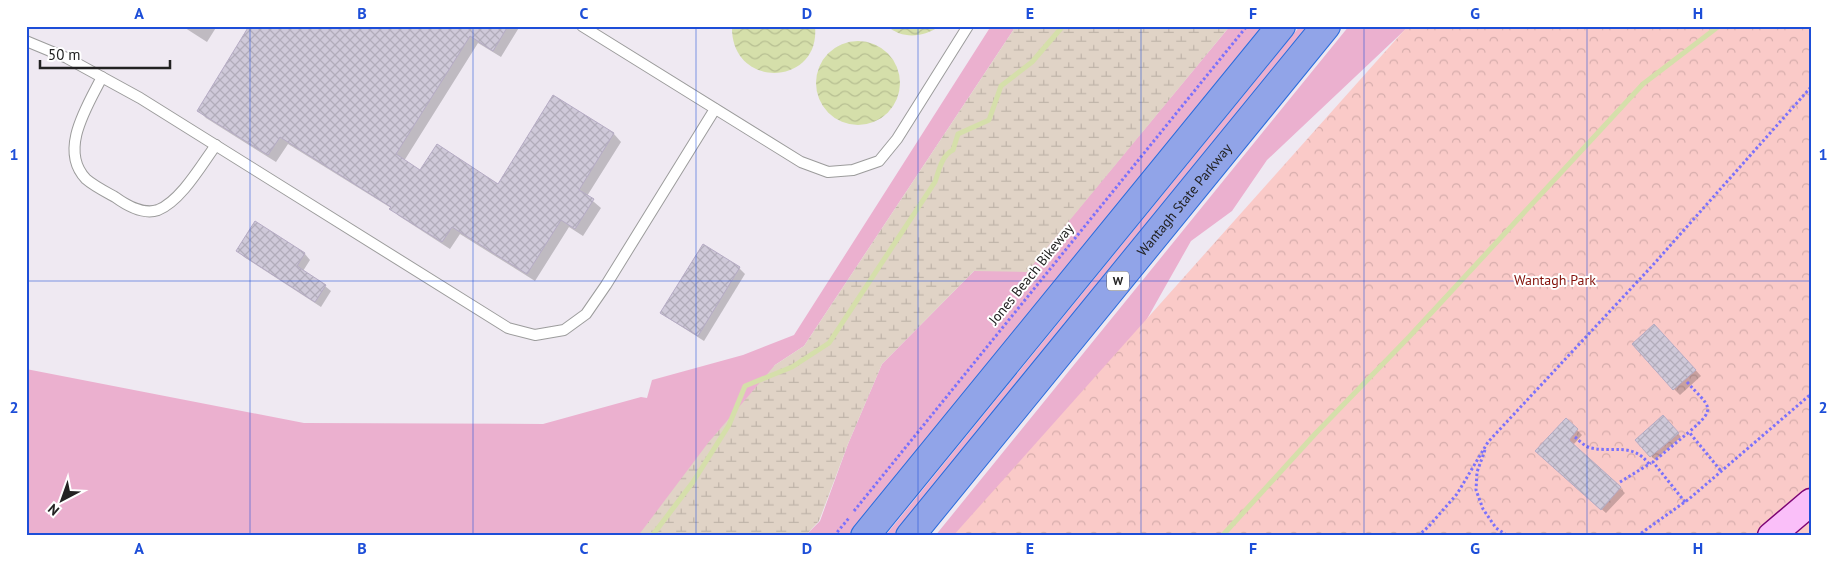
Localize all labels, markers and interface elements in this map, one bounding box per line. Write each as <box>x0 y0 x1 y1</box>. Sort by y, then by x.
text: A <box>134 3 144 23</box>
text: B <box>357 3 367 23</box>
text: C <box>580 3 589 23</box>
text: D <box>802 3 812 23</box>
text: E <box>1026 3 1034 23</box>
text: F <box>1249 3 1257 23</box>
text: G <box>1470 3 1480 23</box>
text: H <box>1693 3 1703 23</box>
scale bar <box>40 38 170 70</box>
text: 50 m <box>48 45 81 64</box>
street label: Wantagh State Parkway <box>1133 139 1236 260</box>
text: 1 <box>9 144 19 164</box>
text: 1 <box>1818 144 1828 164</box>
street label: Jones Beach Bikeway <box>984 219 1078 329</box>
park label: Wantagh Park <box>1514 271 1596 289</box>
road number: W <box>1107 272 1129 290</box>
text: 2 <box>9 397 19 417</box>
text: 2 <box>1818 397 1828 417</box>
north arrow <box>38 474 88 524</box>
text: N <box>44 500 63 520</box>
text: A <box>134 538 144 558</box>
text: B <box>357 538 367 558</box>
text: C <box>580 538 589 558</box>
text: D <box>802 538 812 558</box>
text: E <box>1026 538 1034 558</box>
text: F <box>1249 538 1257 558</box>
text: G <box>1470 538 1480 558</box>
text: H <box>1693 538 1703 558</box>

